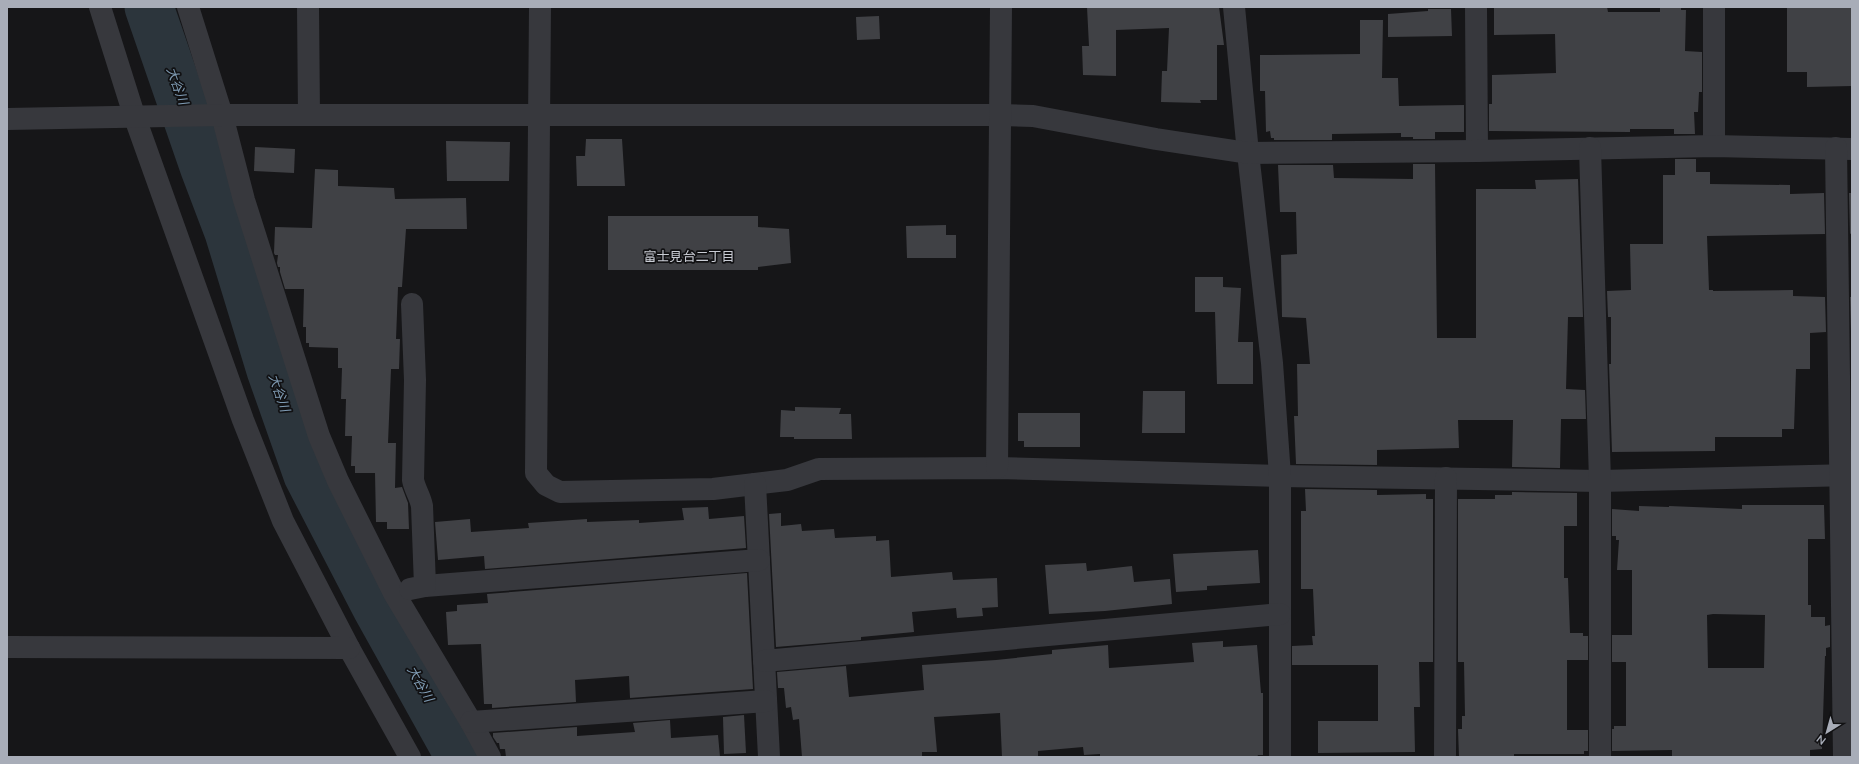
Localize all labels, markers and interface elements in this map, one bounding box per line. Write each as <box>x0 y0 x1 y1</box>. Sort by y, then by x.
water label: 大谷川 <box>162 65 193 109</box>
district label: 富士見台二丁目 <box>643 248 735 266</box>
water label: 大谷川 <box>264 372 295 416</box>
water label: 大谷川 <box>403 663 438 707</box>
north arrow <box>1807 712 1847 752</box>
text: N <box>1813 731 1829 748</box>

